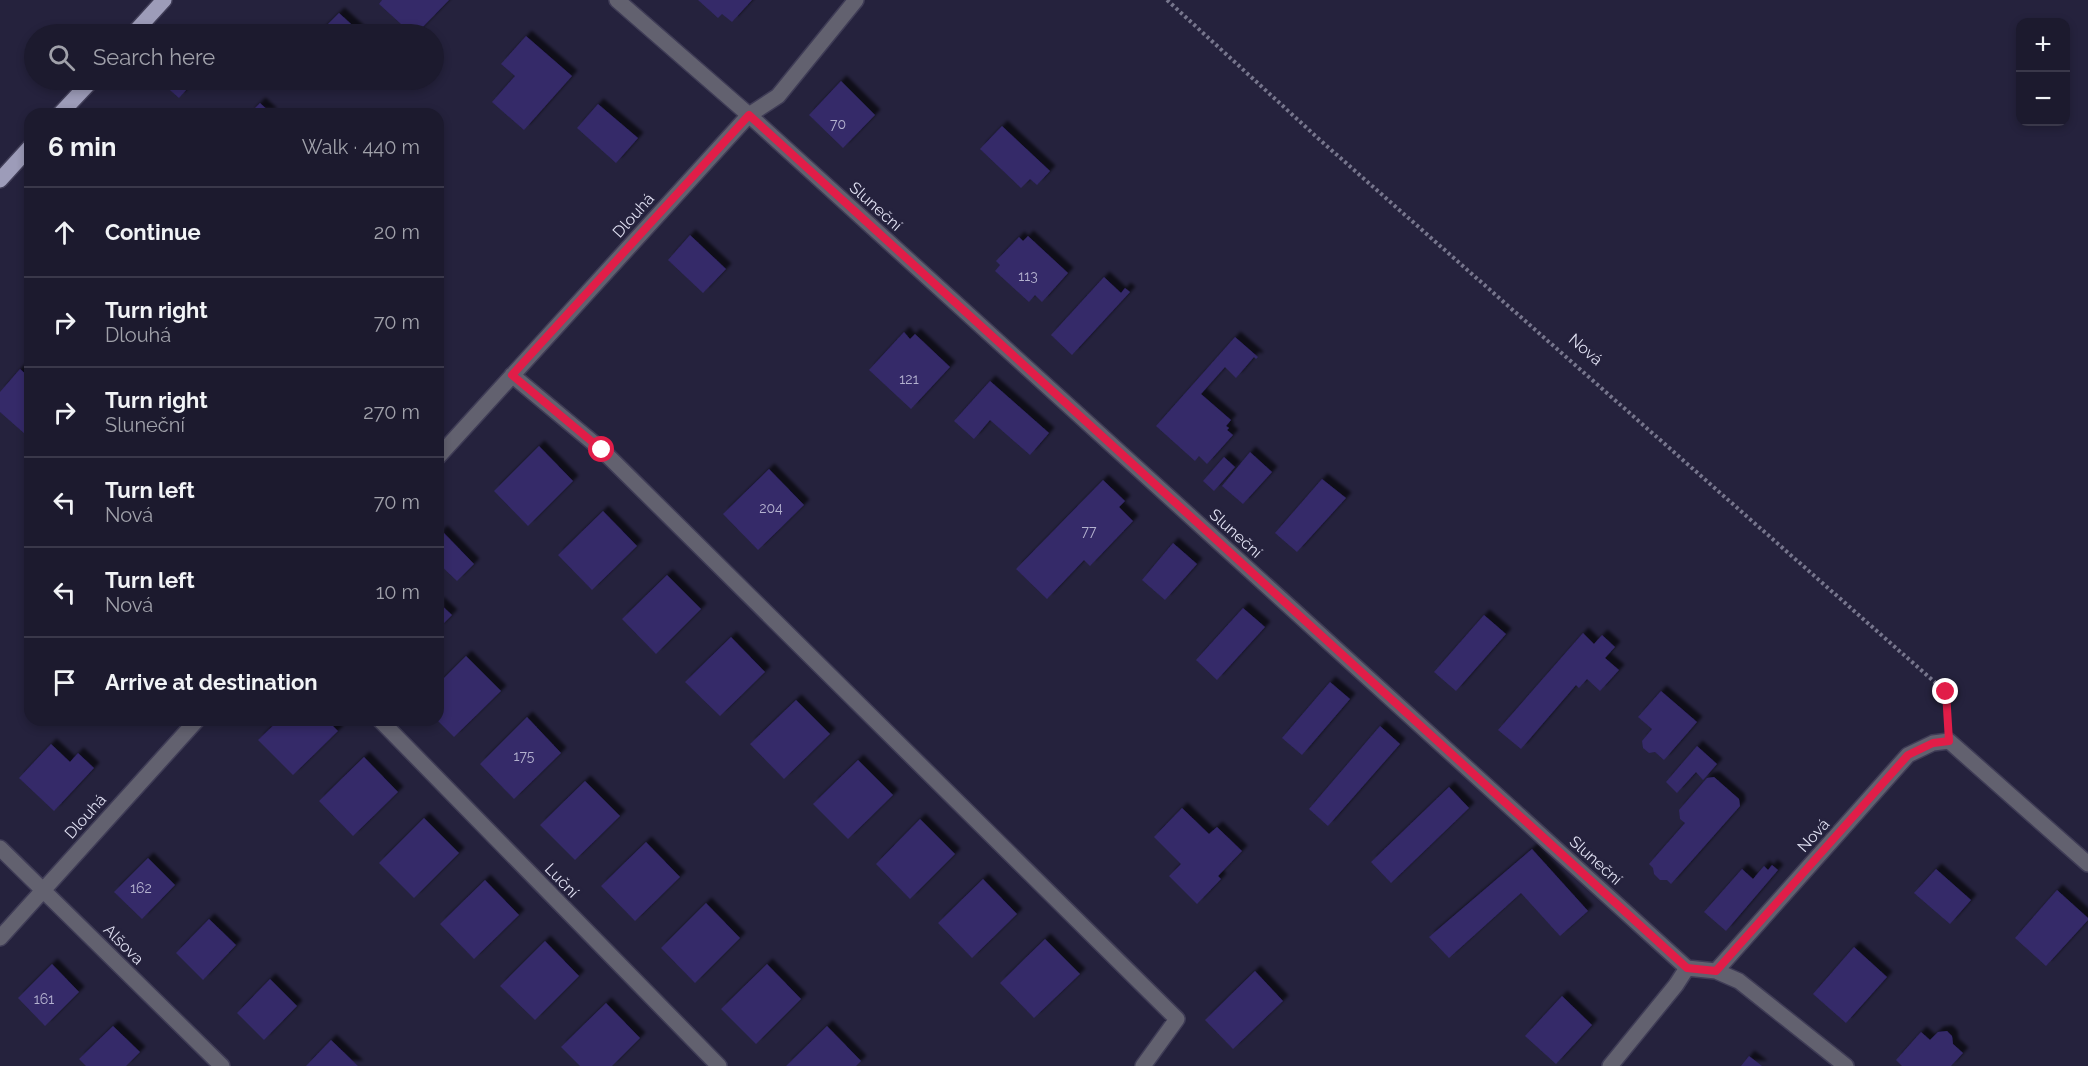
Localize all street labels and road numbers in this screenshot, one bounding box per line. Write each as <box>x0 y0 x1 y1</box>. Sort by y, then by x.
street label: Sluneční <box>846 178 906 235</box>
street label: Dlouhá <box>609 189 658 241</box>
street label: Nová <box>1565 330 1606 369</box>
street label: Sluneční <box>1206 505 1266 562</box>
street label: Dlouhá <box>61 790 110 842</box>
street label: Nová <box>1793 815 1833 856</box>
street label: Sluneční <box>1566 832 1626 889</box>
street label: Luční <box>541 859 583 902</box>
street label: Alšova <box>100 920 148 968</box>

